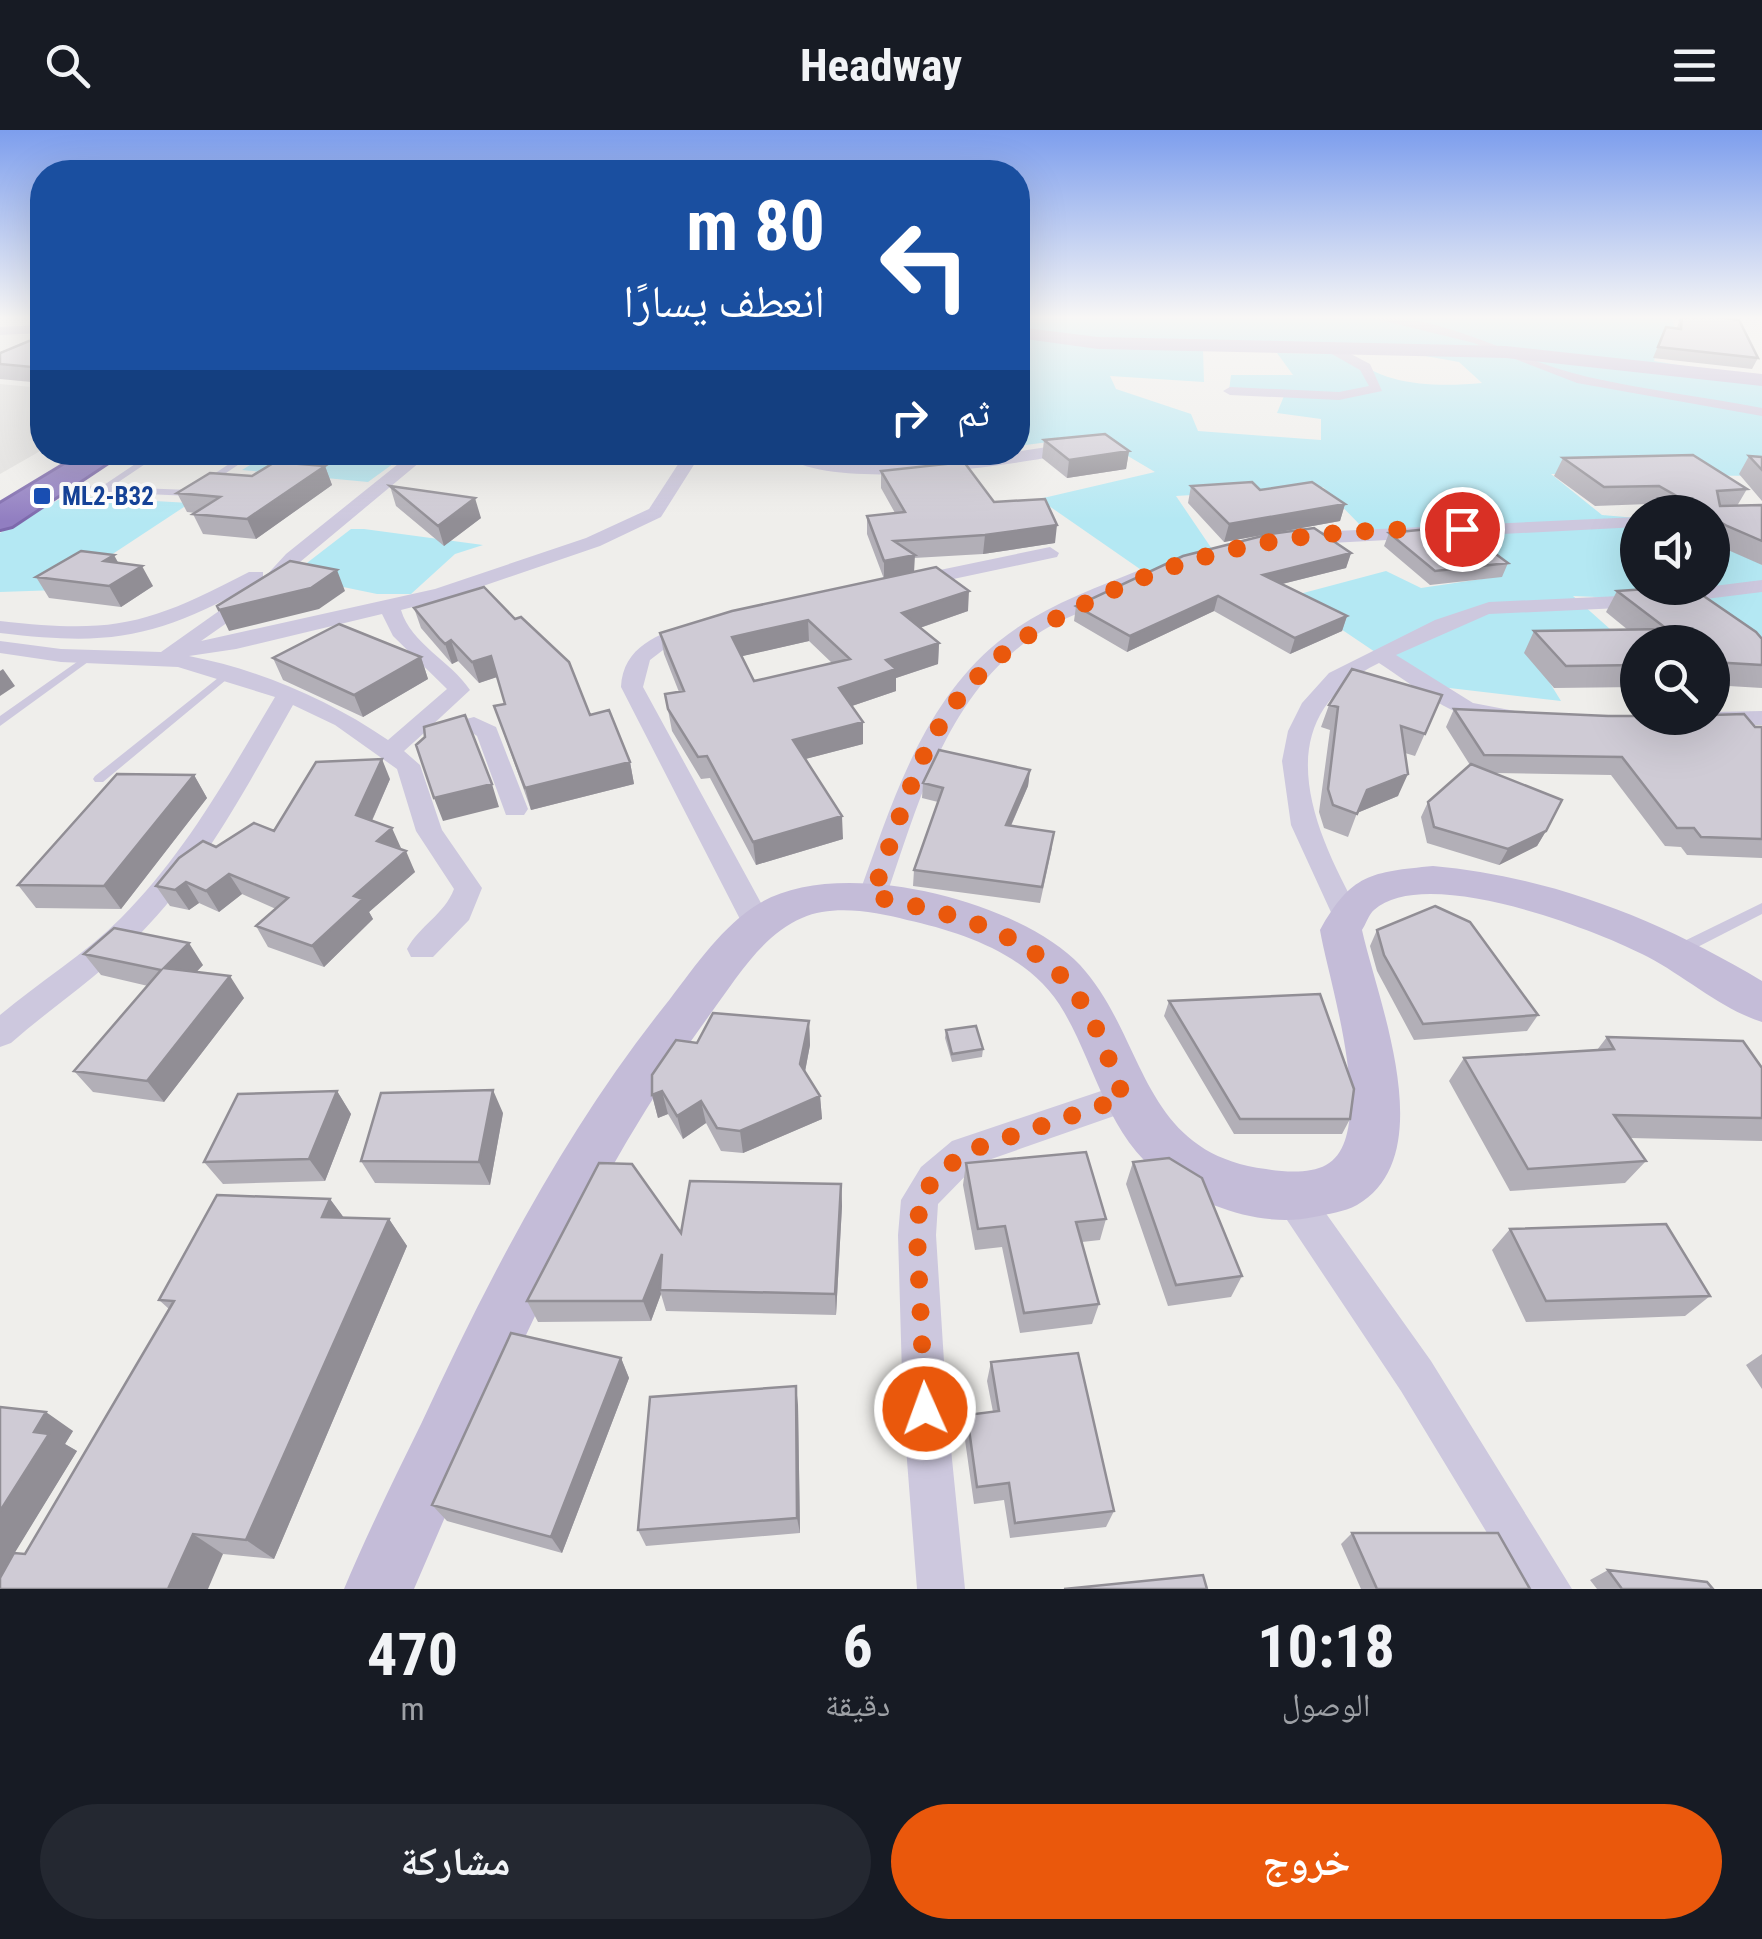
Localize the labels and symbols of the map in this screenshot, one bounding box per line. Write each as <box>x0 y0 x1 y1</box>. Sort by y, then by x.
place label: ML2-B32 <box>62 482 154 511</box>
marker: ML2-B32 <box>31 485 53 507</box>
pin <box>1420 487 1505 572</box>
position arrow <box>873 1357 977 1461</box>

